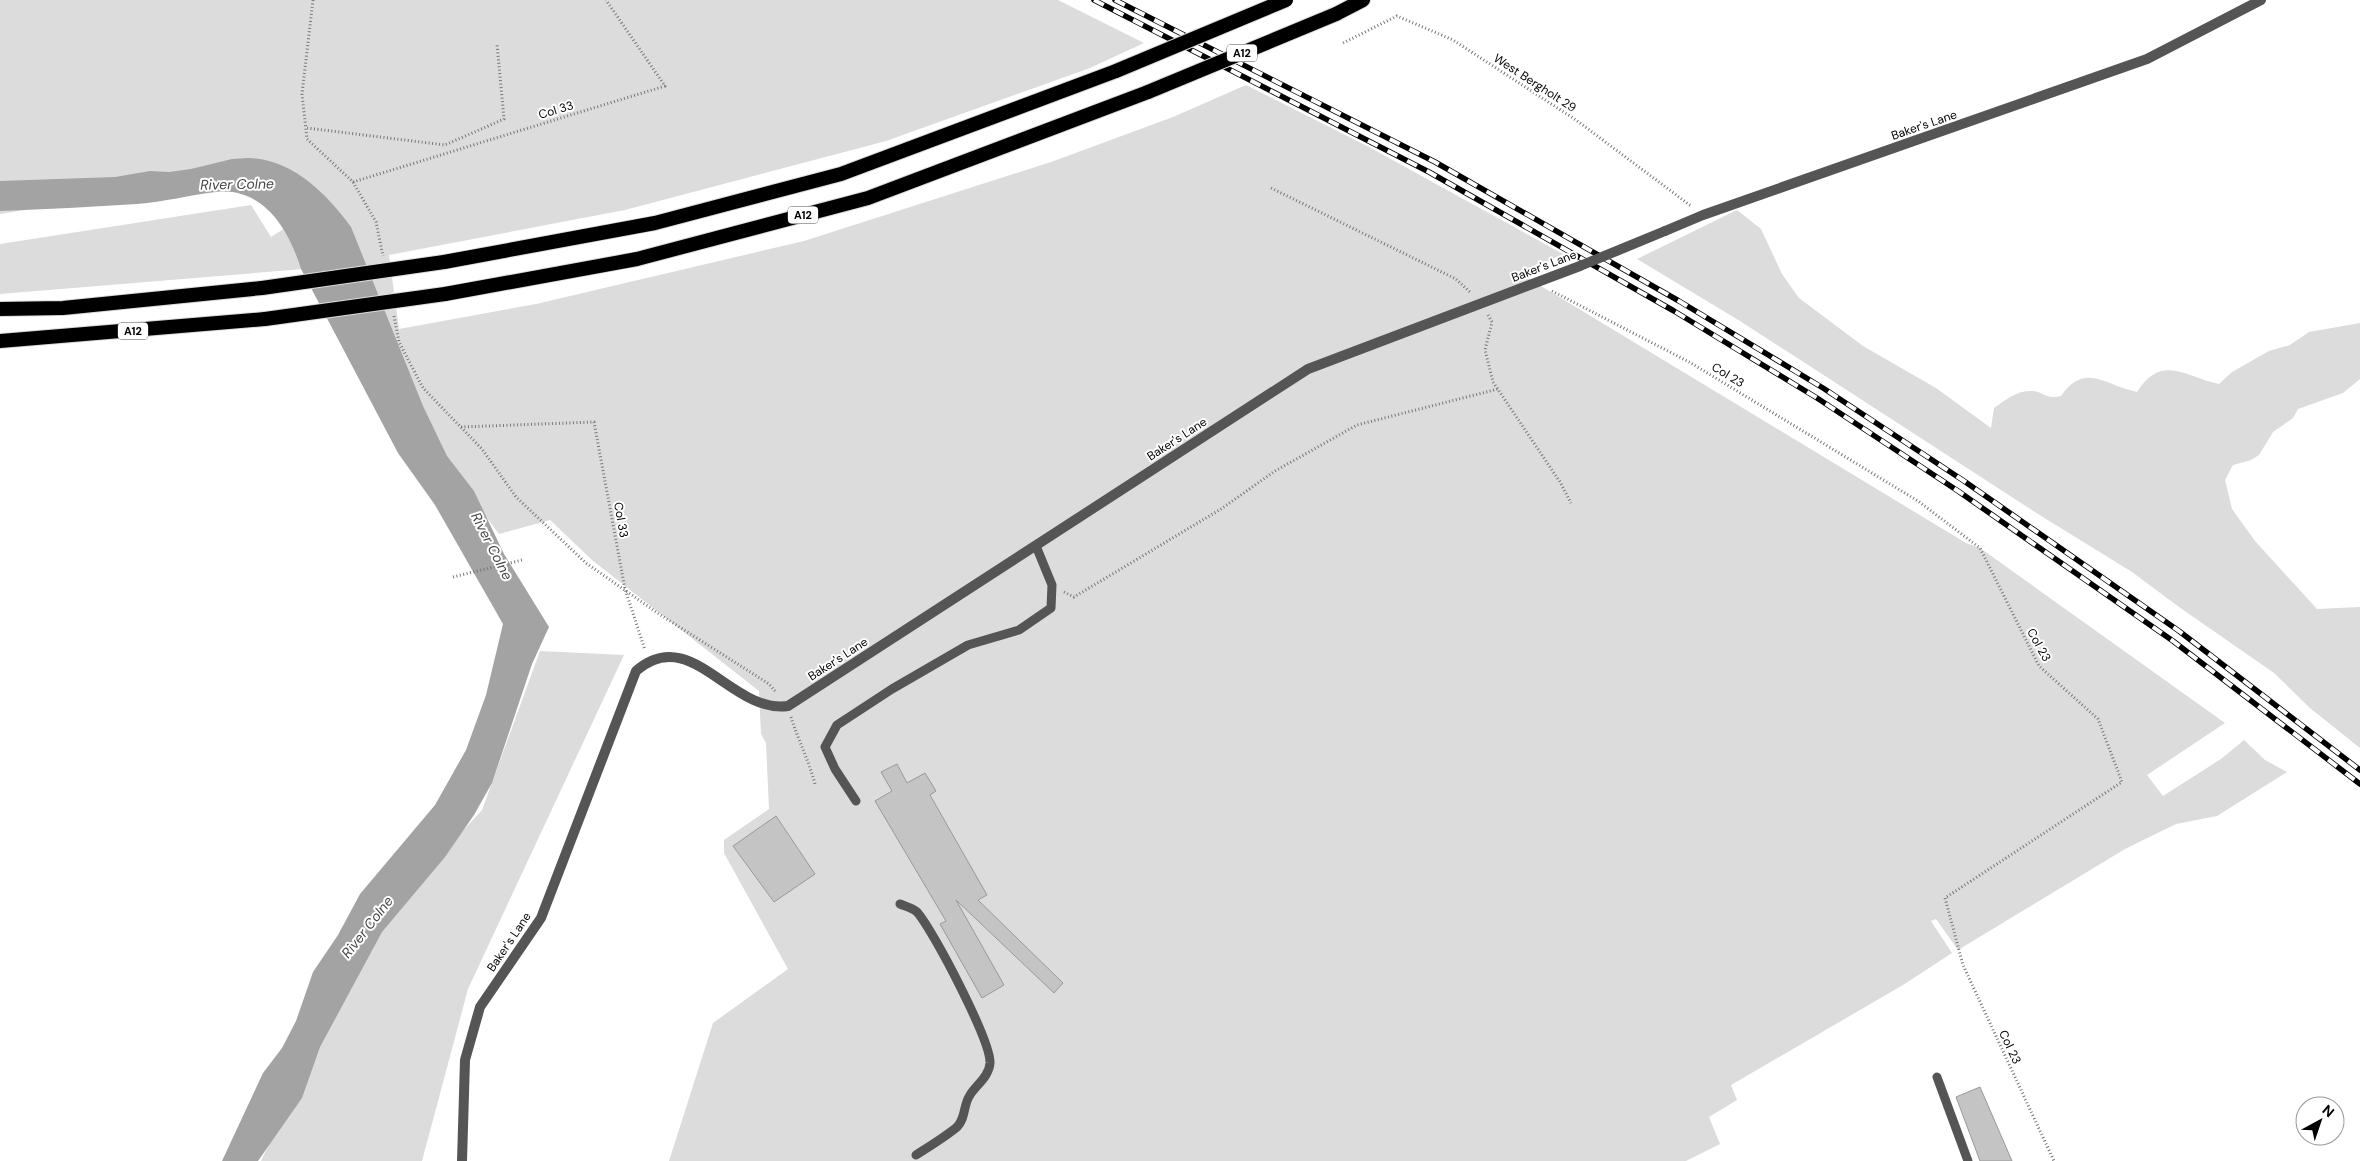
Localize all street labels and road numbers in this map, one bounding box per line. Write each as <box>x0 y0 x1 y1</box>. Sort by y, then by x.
road number: A12 <box>1227 44 1257 62</box>
street label: West Bergholt 29 <box>1491 50 1579 116</box>
street label: Col 33 <box>537 97 575 123</box>
street label: Baker's Lane <box>1889 106 1959 144</box>
road number: A12 <box>788 206 818 224</box>
street label: Baker's Lane <box>1509 246 1579 286</box>
road number: A12 <box>118 322 148 340</box>
street label: Col 23 <box>1709 359 1747 391</box>
street label: Baker's Lane <box>1144 414 1210 464</box>
street label: Col 33 <box>610 501 632 539</box>
street label: Col 23 <box>2023 626 2055 664</box>
street label: Baker's Lane <box>805 634 871 684</box>
street label: Baker's Lane <box>483 909 535 975</box>
street label: Col 23 <box>1995 1027 2025 1067</box>

